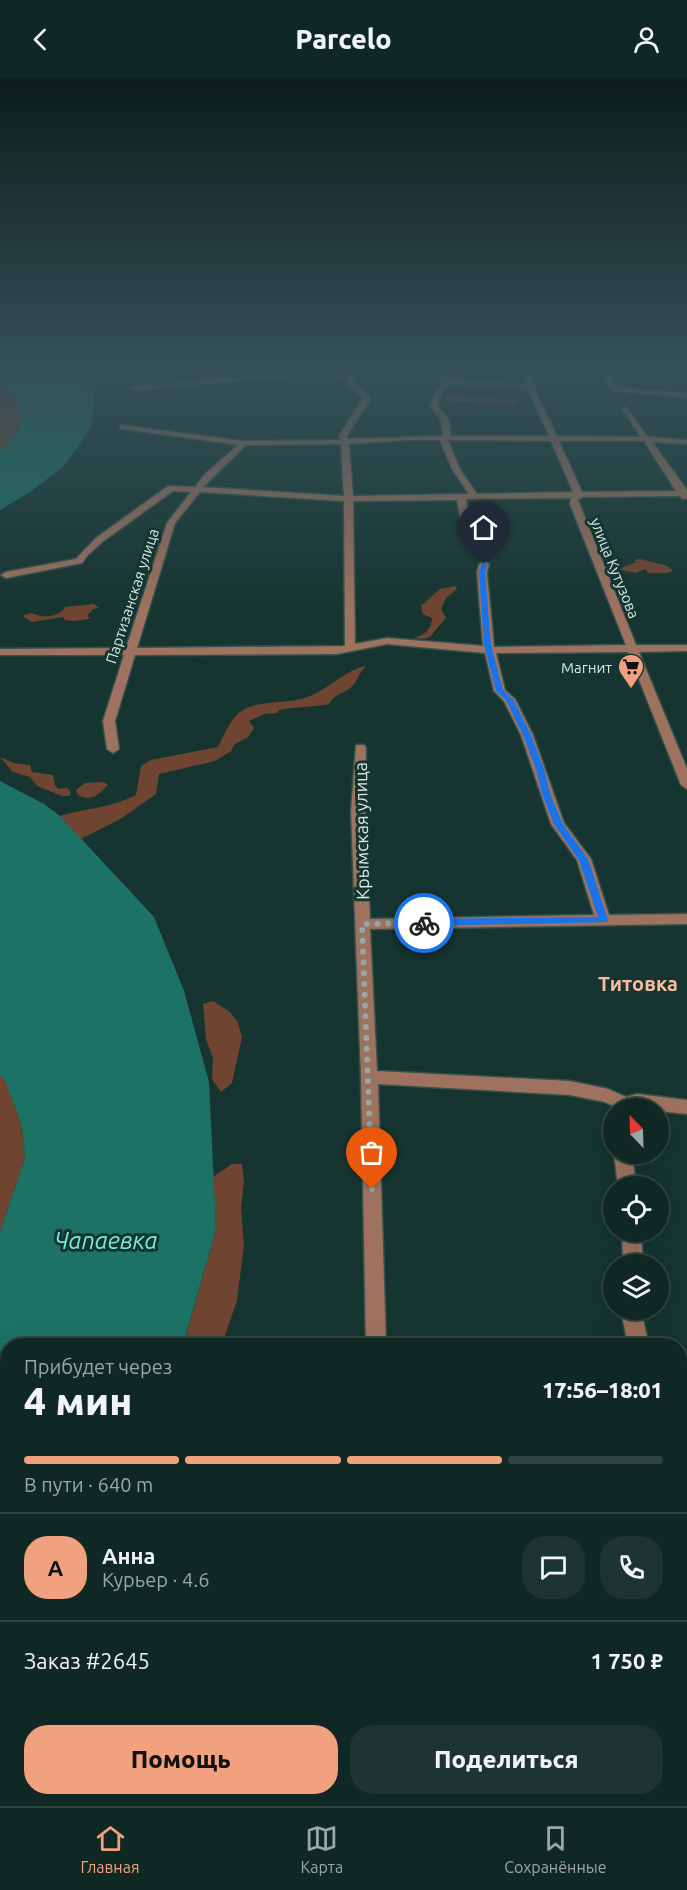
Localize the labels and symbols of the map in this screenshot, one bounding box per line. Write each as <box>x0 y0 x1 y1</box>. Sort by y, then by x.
pin <box>458 502 509 564</box>
street label: улица Кутузова <box>587 515 643 621</box>
street label: Партизанская улица <box>102 526 162 666</box>
supermarket icon: Магнит <box>616 652 646 690</box>
place label: Магнит <box>561 659 612 676</box>
street label: Крымская улица <box>350 762 372 900</box>
courier <box>394 893 454 953</box>
district label: Титовка <box>598 972 678 995</box>
north arrow <box>603 1098 669 1164</box>
pin <box>346 1127 397 1189</box>
water label: Чапаевка <box>55 1227 158 1254</box>

